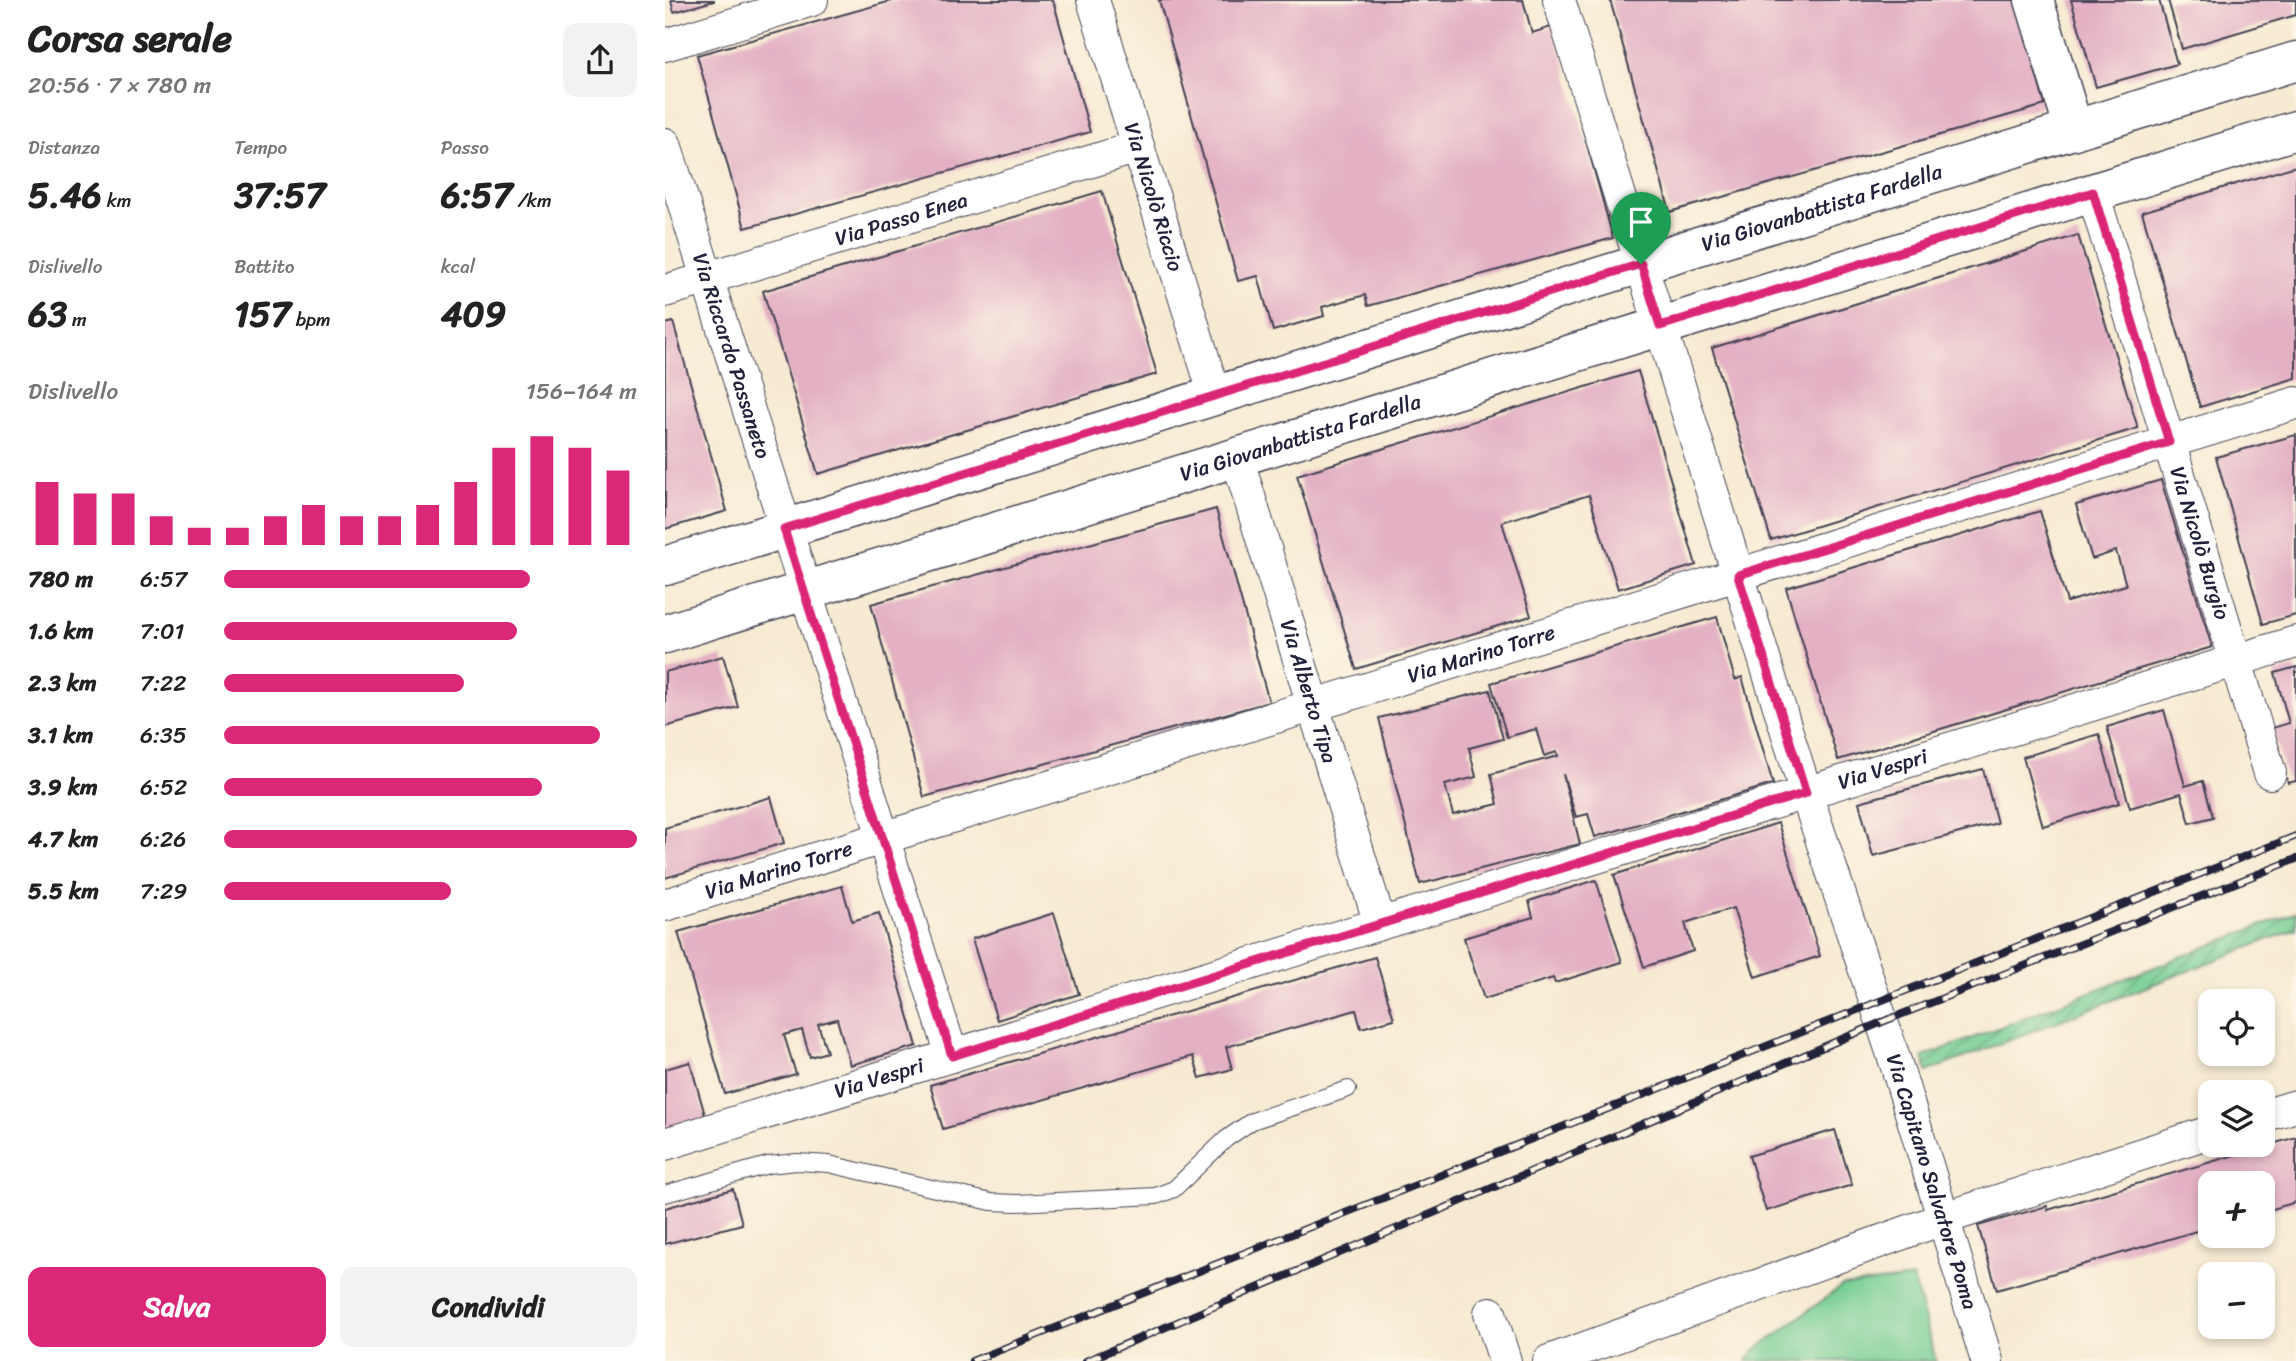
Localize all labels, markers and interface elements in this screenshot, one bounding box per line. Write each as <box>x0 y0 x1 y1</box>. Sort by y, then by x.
text: Corsa serale <box>28 5 232 72</box>
button: share <box>563 23 637 97</box>
text: 20:56 · 7 × 780 m <box>28 65 211 106</box>
street label: Via Nicolò Riccio <box>1113 118 1195 276</box>
text: Distanza <box>28 131 100 164</box>
text: Tempo <box>234 131 287 164</box>
text: Passo <box>441 131 489 164</box>
street label: Via Giovanbattista Fardella <box>1697 153 1947 263</box>
text: 5.46 <box>28 164 102 226</box>
text: 37:57 <box>234 164 325 226</box>
text: 6:57 <box>441 164 512 226</box>
street label: Via Passo Enea <box>830 181 973 257</box>
text: km <box>102 184 131 217</box>
text: /km <box>512 184 552 217</box>
pin <box>1611 192 1671 264</box>
icon: arrive <box>1622 203 1660 241</box>
street label: Via Riccardo Passaneto <box>681 248 782 464</box>
text: Dislivello <box>28 250 102 283</box>
text: Battito <box>234 250 295 283</box>
text: kcal <box>441 250 475 283</box>
text: 63 <box>28 283 67 345</box>
text: 157 <box>234 283 291 345</box>
text: 409 <box>441 283 506 345</box>
text: m <box>67 303 87 336</box>
text: bpm <box>291 303 331 336</box>
text: Dislivello <box>28 371 118 412</box>
text: 156–164 m <box>526 371 637 412</box>
street label: Via Giovanbattista Fardella <box>1175 382 1426 493</box>
street label: Via Nicolò Burgio <box>2159 462 2241 625</box>
text: 780 m <box>28 559 93 600</box>
text: 6:57 <box>140 559 187 600</box>
text: 1.6 km <box>28 611 94 652</box>
text: 7:01 <box>140 611 184 652</box>
street label: Via Marino Torre <box>1403 613 1560 694</box>
street label: Via Alberto Tipa <box>1269 615 1349 768</box>
text: 2.3 km <box>28 663 97 704</box>
text: 7:22 <box>140 663 187 704</box>
text: 3.1 km <box>28 715 93 756</box>
text: 6:35 <box>140 715 187 756</box>
street label: Via Vespri <box>1833 737 1933 801</box>
text: 3.9 km <box>28 767 98 808</box>
text: 6:52 <box>140 767 187 808</box>
text: 4.7 km <box>28 819 98 860</box>
text: 6:26 <box>140 819 186 860</box>
street label: Via Marino Torre <box>700 829 858 911</box>
text: 5.5 km <box>28 871 99 912</box>
text: 7:29 <box>140 871 187 912</box>
map controls <box>2198 989 2275 1339</box>
button: locate <box>2198 989 2275 1066</box>
street label: Via Vespri <box>829 1046 930 1110</box>
street label: Via Capitano Salvatore Poma <box>1875 1048 1989 1315</box>
button: layers <box>2198 1080 2275 1157</box>
button: + <box>2198 1171 2275 1248</box>
button: − <box>2198 1262 2275 1339</box>
button: Salva <box>28 1267 326 1347</box>
button: Condividi <box>340 1267 637 1347</box>

